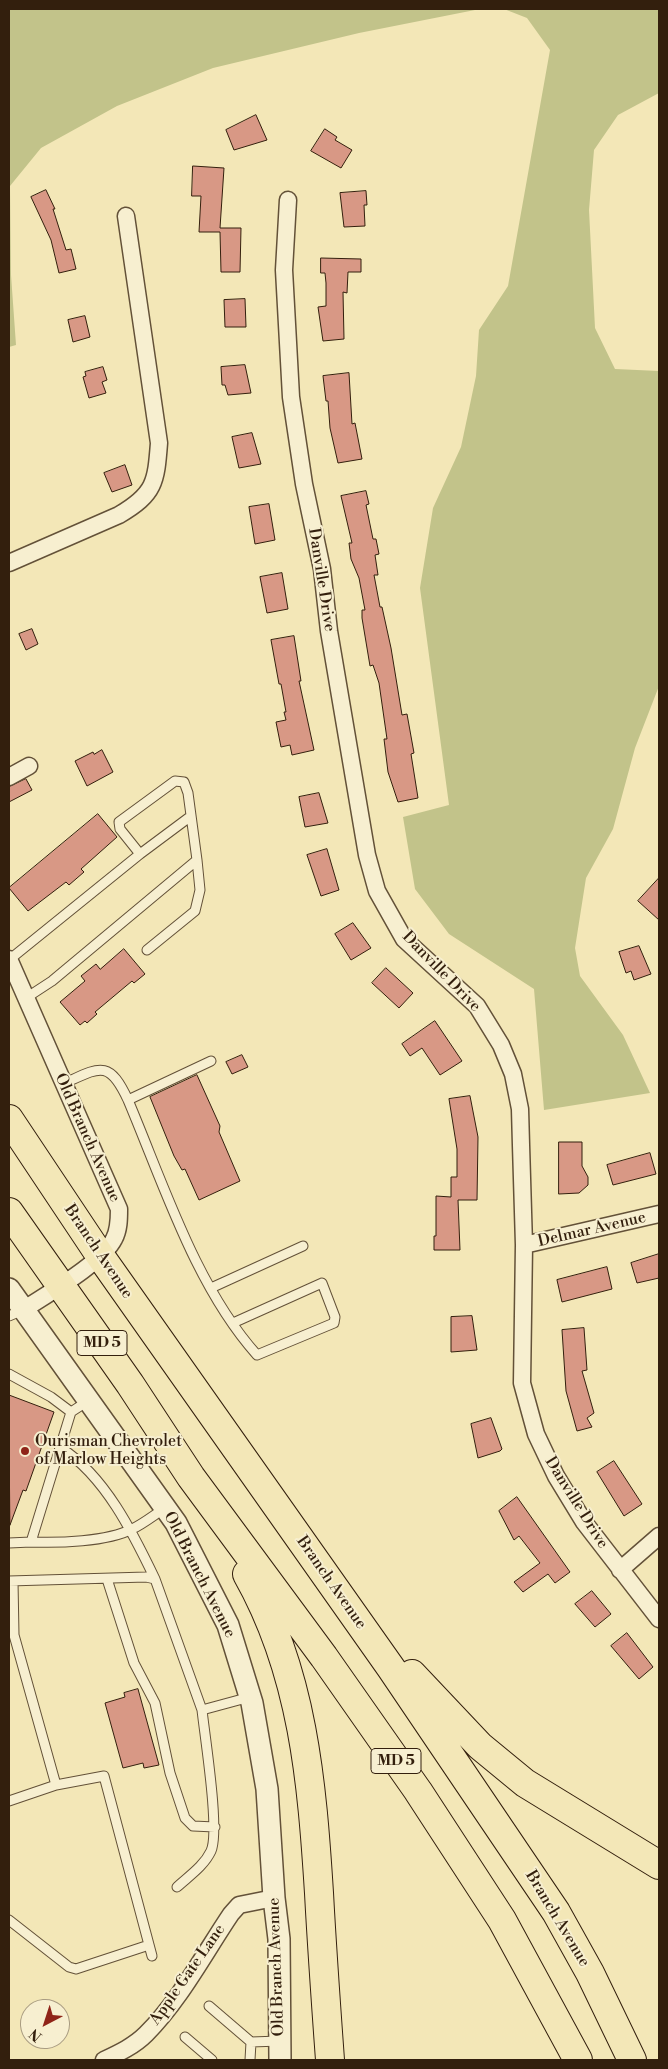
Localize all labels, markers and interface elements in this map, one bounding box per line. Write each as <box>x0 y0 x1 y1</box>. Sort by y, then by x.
street label: Danville Drive <box>303 527 339 633</box>
street label: Danville Drive <box>398 928 484 1016</box>
street label: Old Branch Avenue <box>50 1071 124 1205</box>
street label: Branch Avenue <box>59 1201 137 1303</box>
street label: Delmar Avenue <box>536 1208 648 1252</box>
road number: MD 5 <box>77 1330 127 1356</box>
place label: Ourisman Chevrolet of Marlow Heights <box>35 1432 182 1470</box>
marker: Ourisman Chevrolet of Marlow Heights <box>19 1445 31 1457</box>
street label: Danville Drive <box>540 1453 612 1553</box>
street label: Old Branch Avenue <box>159 1509 239 1641</box>
street label: Branch Avenue <box>292 1533 370 1633</box>
road number: MD 5 <box>371 1748 421 1774</box>
street label: Branch Avenue <box>521 1867 593 1971</box>
street label: Old Branch Avenue <box>265 1897 289 2037</box>
street label: Apple Gate Lane <box>146 1921 230 2029</box>
north arrow <box>20 1999 70 2049</box>
text: N <box>26 2024 46 2045</box>

